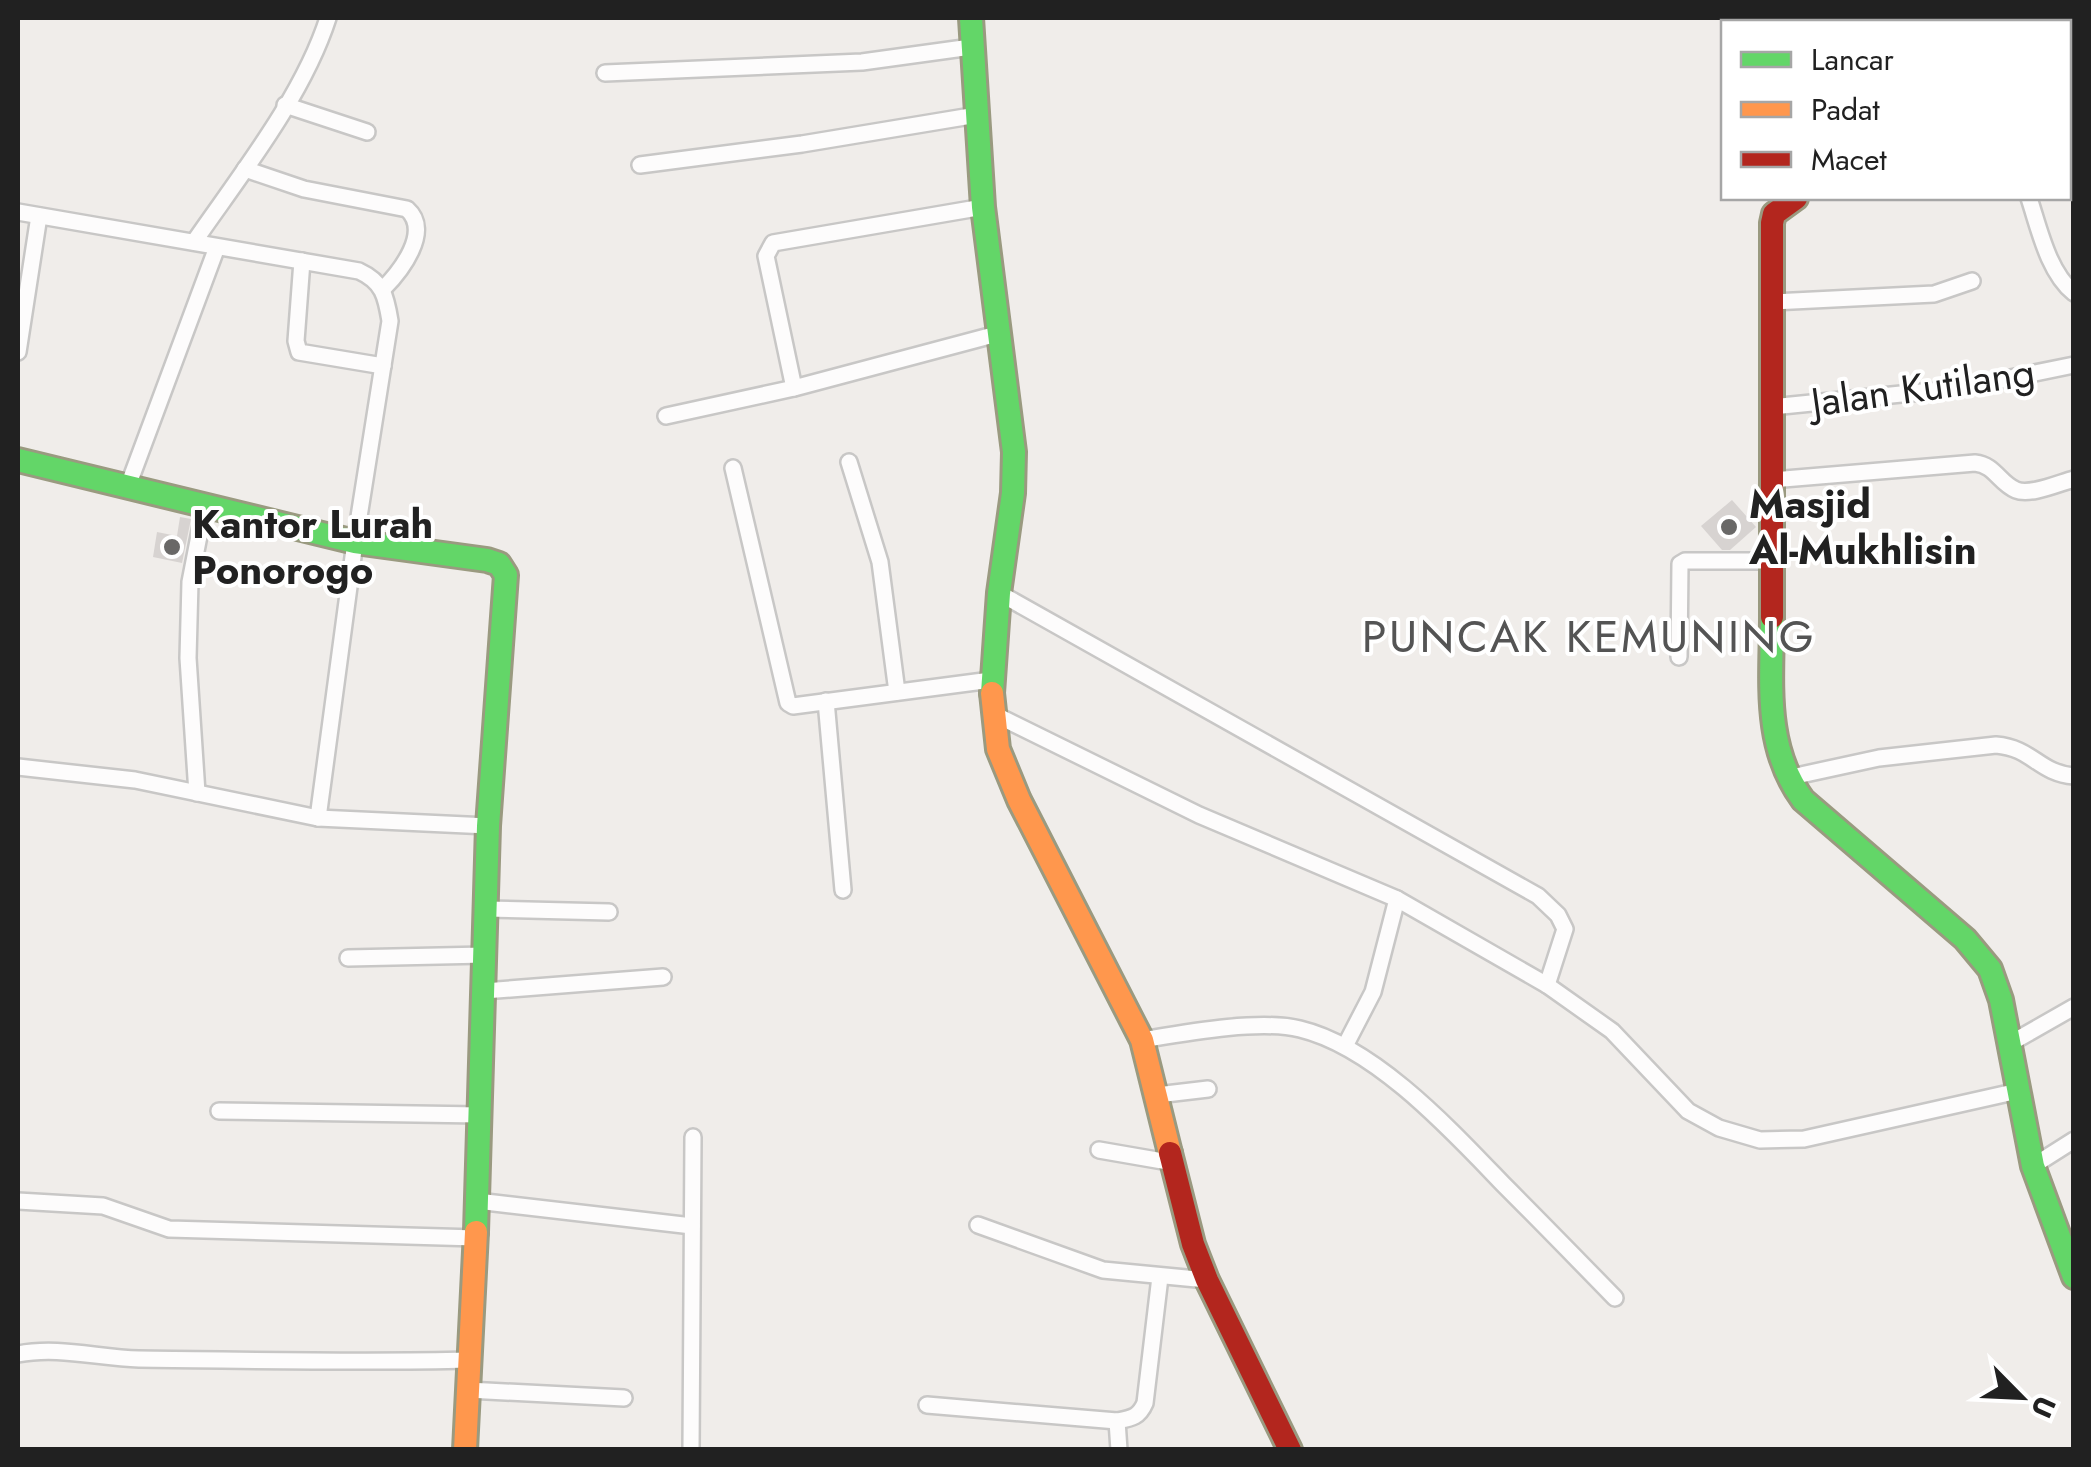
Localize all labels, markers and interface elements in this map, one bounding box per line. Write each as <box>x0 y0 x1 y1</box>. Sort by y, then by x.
legend <box>1721 20 2071 200</box>
text: Lancar <box>1811 38 1894 81</box>
text: Padat <box>1811 88 1881 131</box>
text: Macet <box>1811 138 1888 181</box>
street label: Jalan Kutilang <box>1803 343 2038 432</box>
place label: Masjid Al-Mukhlisin <box>1748 475 1977 579</box>
place label: Kantor Lurah Ponorogo <box>192 495 433 599</box>
marker: Masjid Al-Mukhlisin <box>1718 516 1740 538</box>
marker: Kantor Lurah Ponorogo <box>161 536 183 558</box>
district label: PUNCAK KEMUNING <box>1362 604 1816 669</box>
north arrow <box>1971 1347 2071 1447</box>
text: U <box>2021 1390 2066 1424</box>

